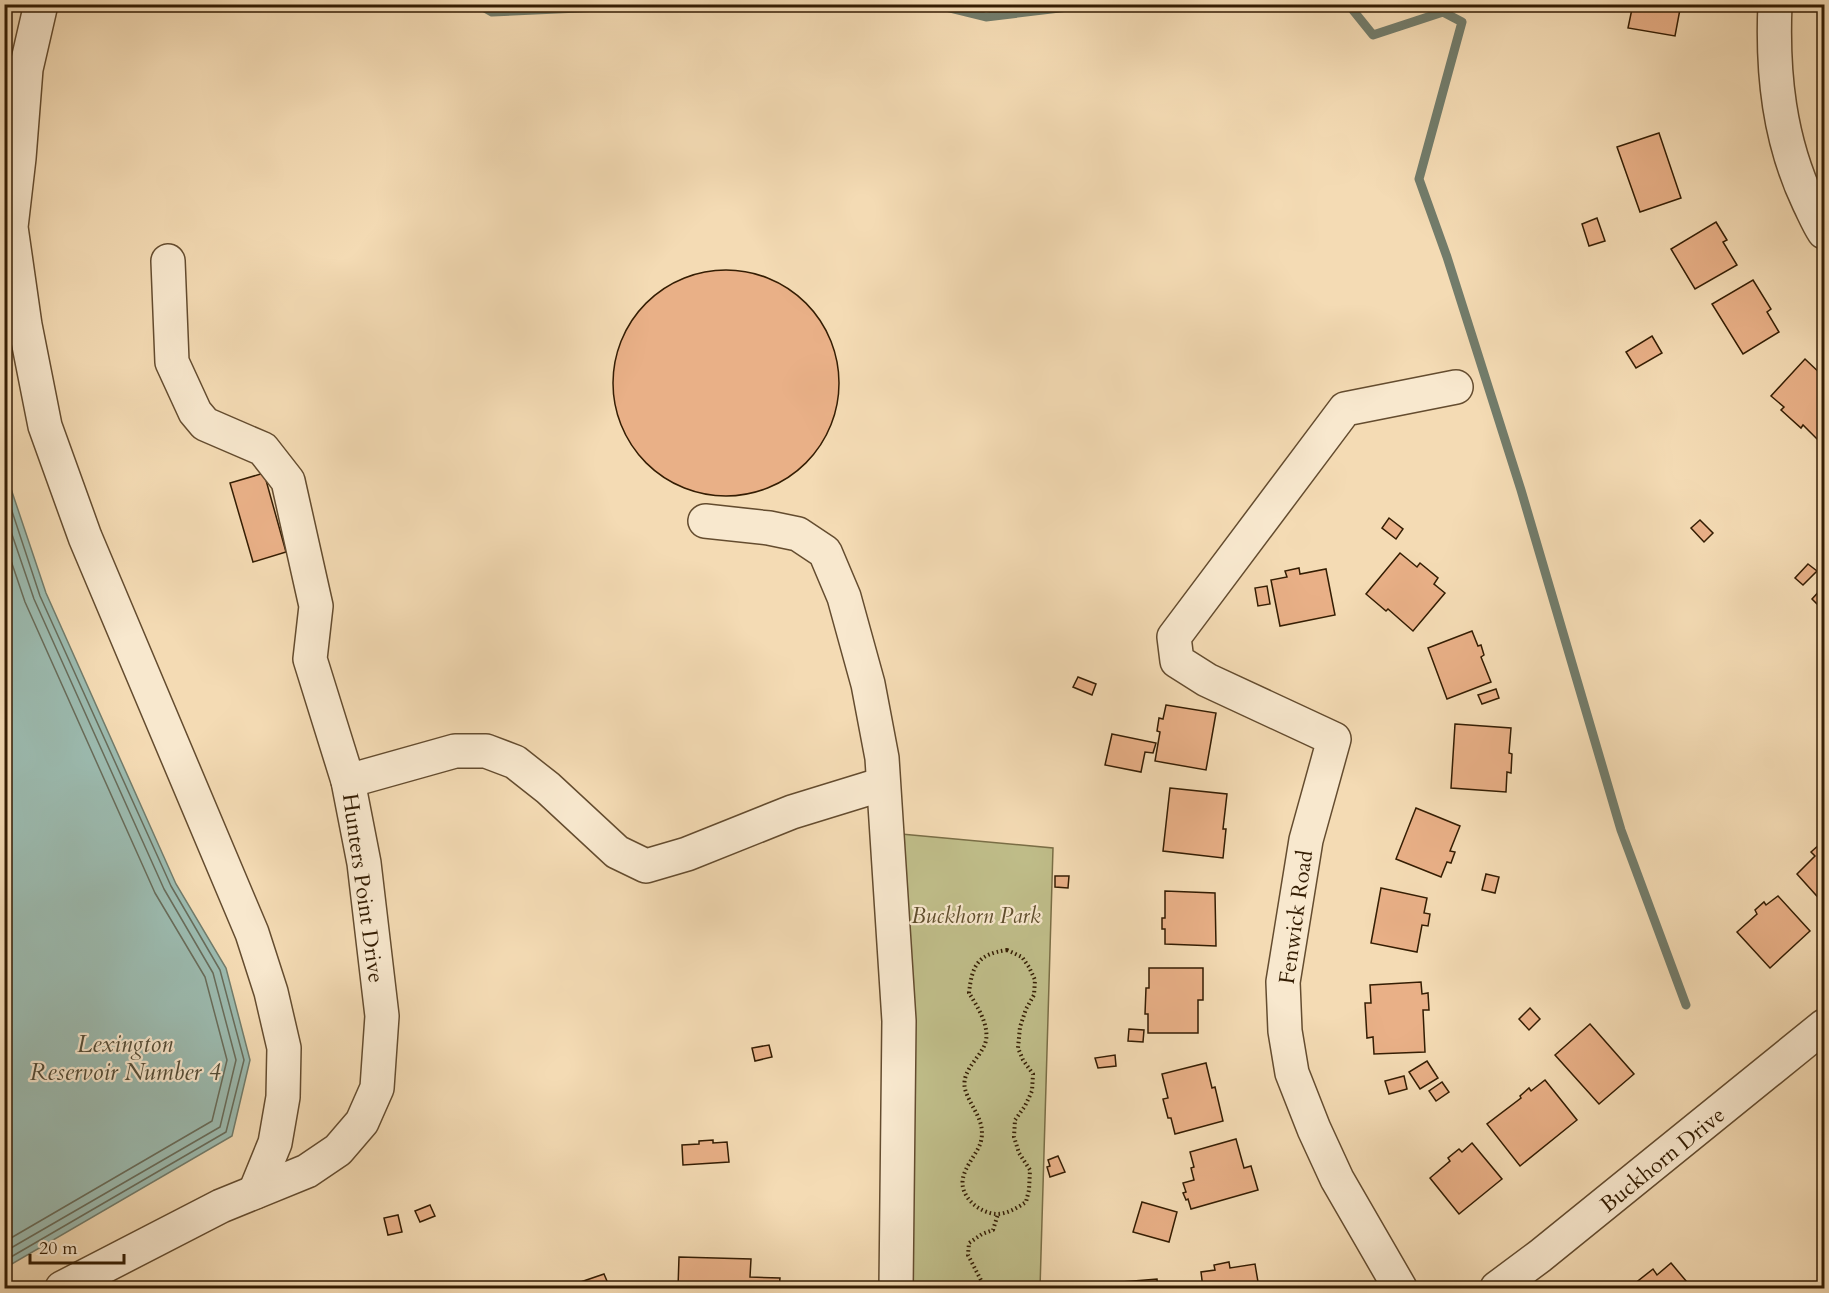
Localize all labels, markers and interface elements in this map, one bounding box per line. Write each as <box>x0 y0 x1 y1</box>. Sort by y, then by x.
street label: Hunters Point Drive <box>335 792 391 985</box>
street label: Fenwick Road <box>1272 848 1320 986</box>
park label: Buckhorn Park <box>911 901 1041 931</box>
water label: Lexington Reservoir Number 4 <box>30 1028 221 1089</box>
street label: Buckhorn Drive <box>1594 1100 1731 1219</box>
scale bar <box>30 1227 124 1265</box>
text: 20 m <box>39 1236 78 1261</box>

